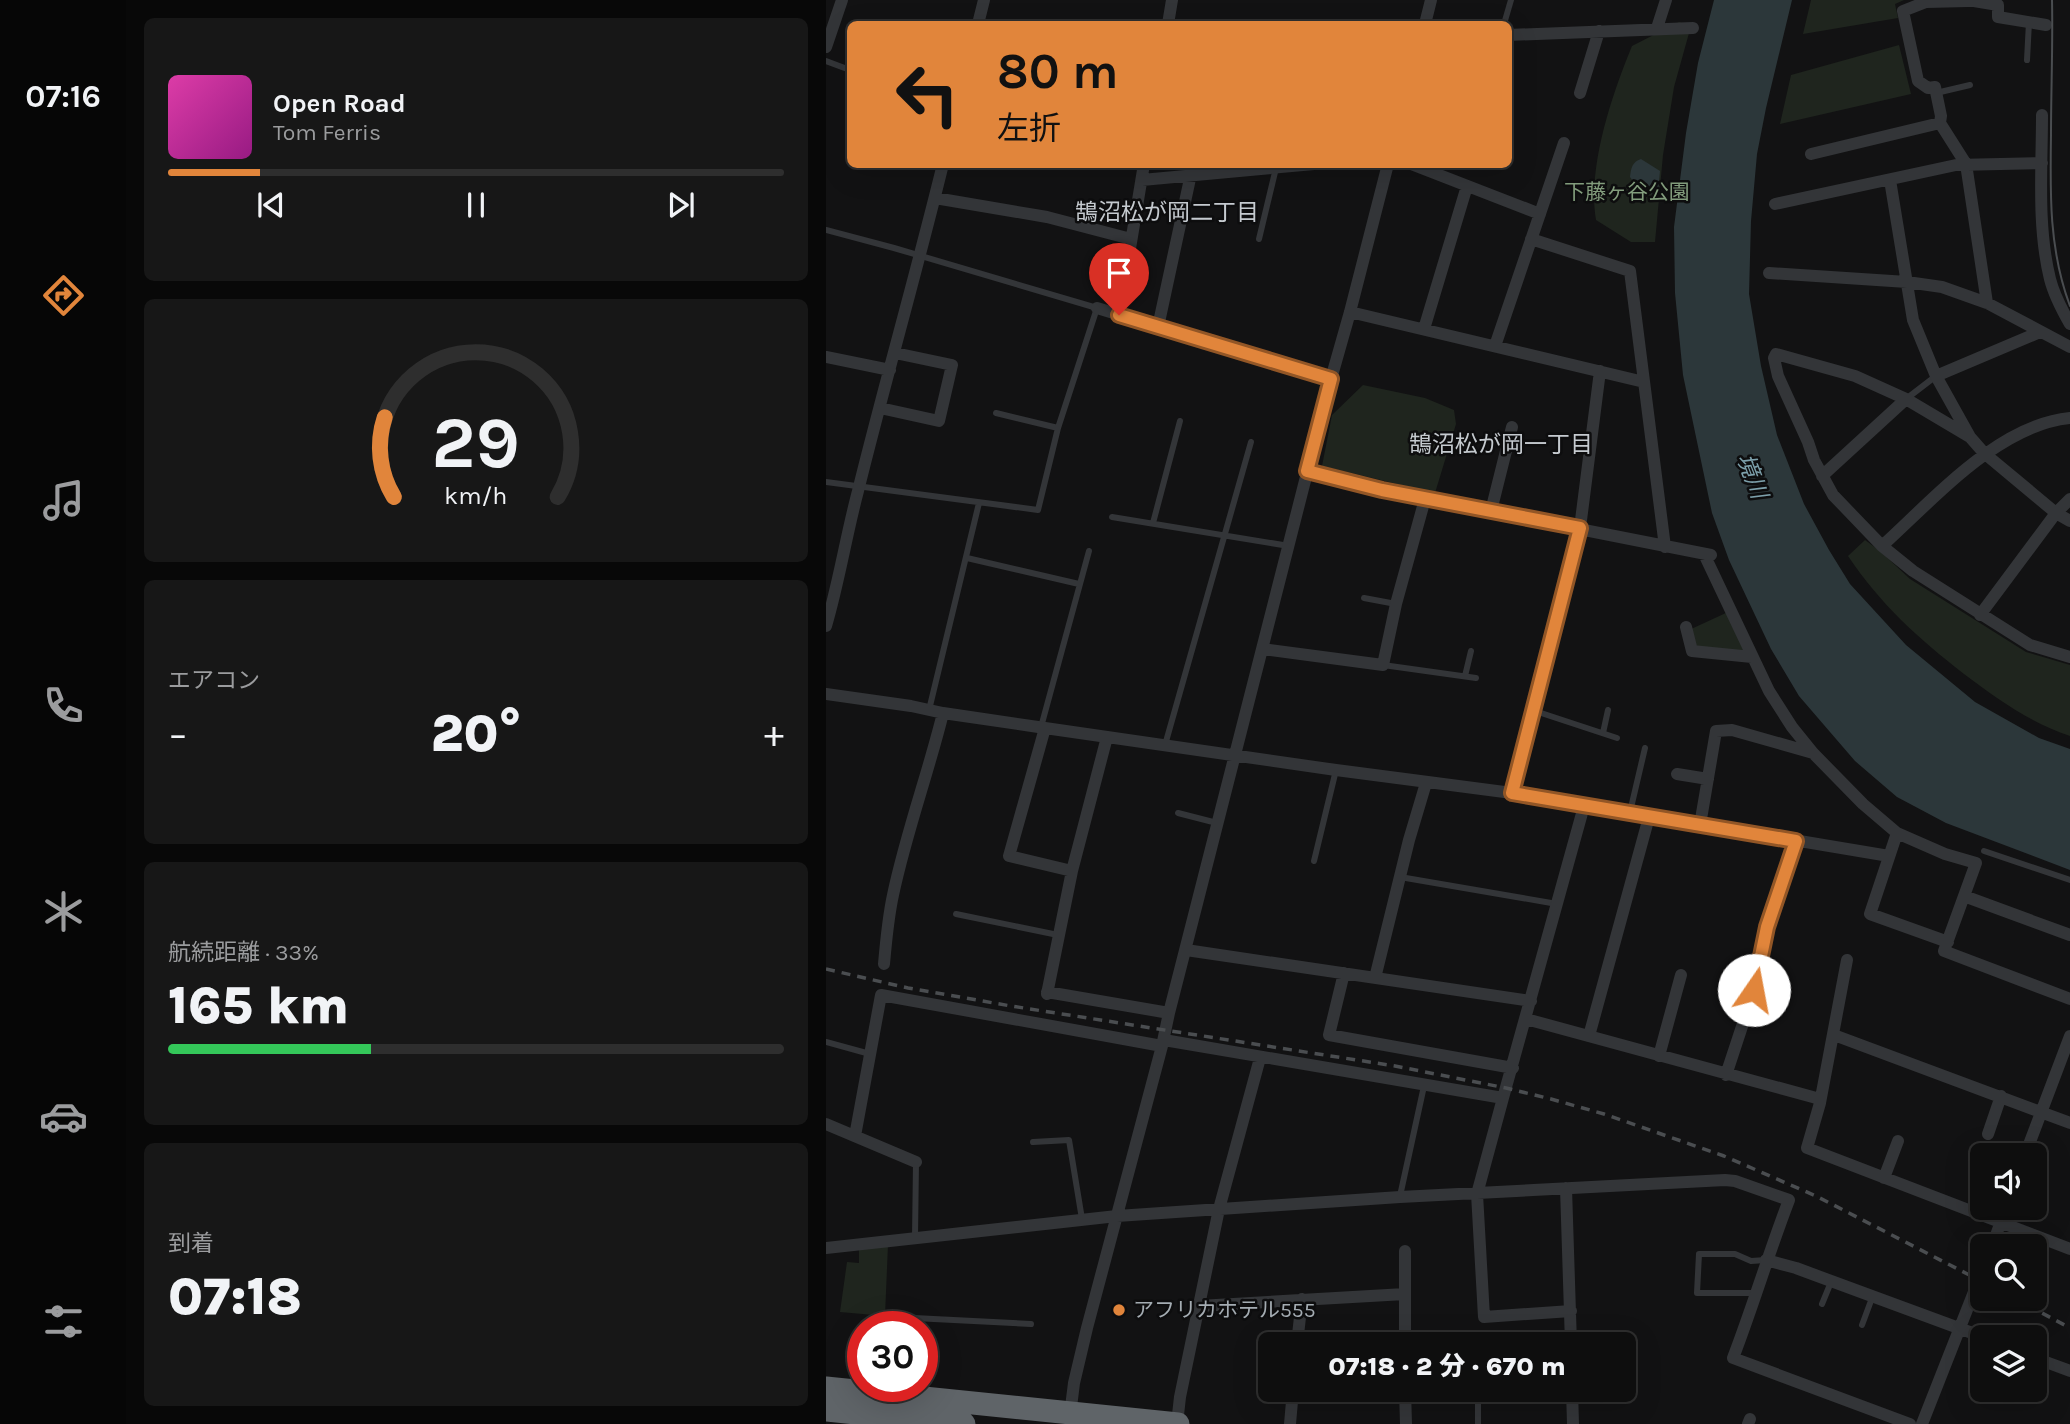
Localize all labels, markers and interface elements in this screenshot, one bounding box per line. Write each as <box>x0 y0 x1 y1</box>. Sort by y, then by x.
text: 80 m <box>997 43 1119 100</box>
icon: left <box>882 49 973 140</box>
text: 07:16 <box>25 78 101 115</box>
text: Open Road <box>273 88 406 119</box>
text: 左折 <box>997 110 1061 147</box>
text: Tom Ferris <box>273 119 381 146</box>
park label: 下藤ヶ谷公園 <box>1564 180 1690 204</box>
icon: previous <box>252 186 290 224</box>
icon: pause <box>457 186 495 224</box>
icon: next <box>662 186 700 224</box>
district label: 鵠沼松が岡二丁目 <box>1075 199 1259 226</box>
pin <box>1089 243 1149 315</box>
icon: arrive <box>1100 254 1138 292</box>
icon: directions <box>39 271 88 320</box>
text: 29 <box>432 400 520 485</box>
district label: 鵠沼松が岡一丁目 <box>1409 431 1593 458</box>
water label: 境川 <box>1731 450 1774 505</box>
icon: music <box>39 476 88 525</box>
text: km/h <box>444 481 508 510</box>
text: エアコン <box>168 667 260 694</box>
icon: phone <box>39 681 88 730</box>
text: 20° <box>431 703 521 764</box>
text: − <box>168 712 188 757</box>
text: + <box>764 712 784 757</box>
icon: climate <box>39 887 88 936</box>
text: 航続距離 · 33% <box>168 939 319 966</box>
position arrow <box>1717 953 1791 1027</box>
text: 165 km <box>168 975 349 1036</box>
icon: car <box>39 1092 88 1141</box>
map controls <box>1970 1143 2047 1402</box>
button: sound <box>1970 1143 2047 1220</box>
text: 到着 <box>168 1230 214 1257</box>
button: search <box>1970 1234 2047 1311</box>
text: 07:18 <box>168 1266 302 1327</box>
icon: filters <box>39 1297 88 1346</box>
place label: アフリカホテル555 <box>1133 1298 1316 1322</box>
marker: アフリカホテル555 <box>1111 1302 1127 1318</box>
speed limit sign: 30 <box>847 1311 938 1402</box>
button: layers <box>1970 1325 2047 1402</box>
text: 07:18 · 2 分 · 670 m <box>1328 1351 1566 1382</box>

